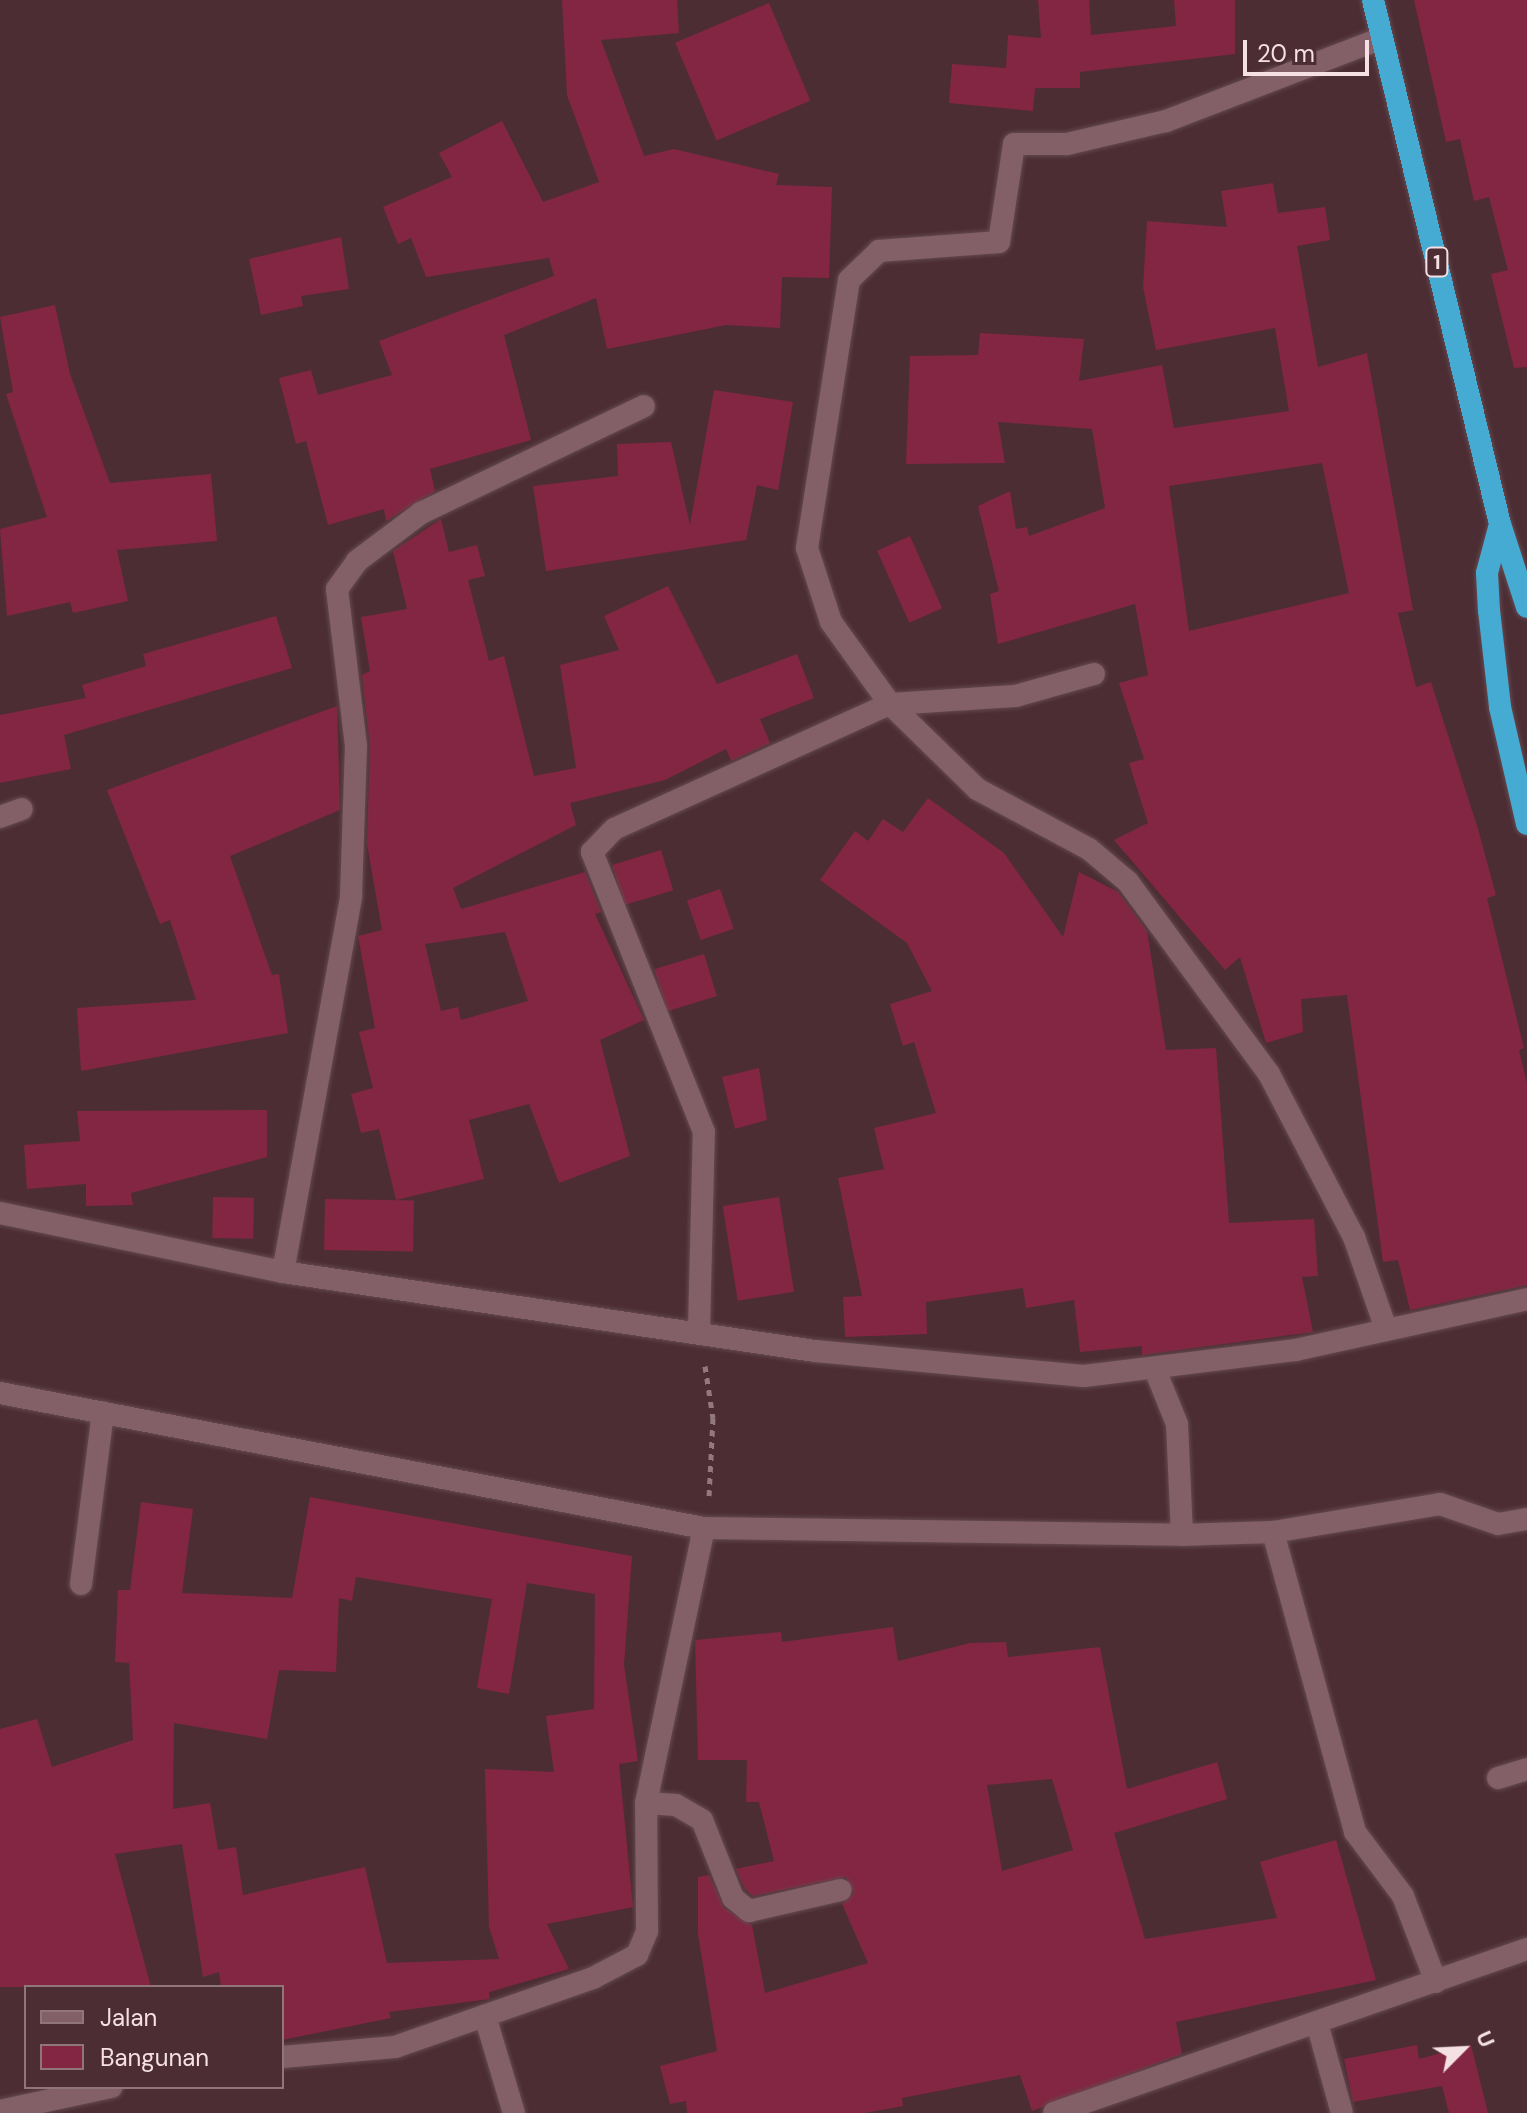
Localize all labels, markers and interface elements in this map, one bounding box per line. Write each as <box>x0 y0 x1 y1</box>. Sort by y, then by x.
scale bar <box>1247 24 1373 74</box>
text: 20 m <box>1257 38 1315 69</box>
road number: 1 <box>1425 246 1449 278</box>
legend <box>24 1985 284 2089</box>
text: Jalan <box>100 2002 157 2033</box>
north arrow <box>1423 2009 1503 2089</box>
text: U <box>1469 2026 1502 2052</box>
text: Bangunan <box>100 2042 209 2073</box>

